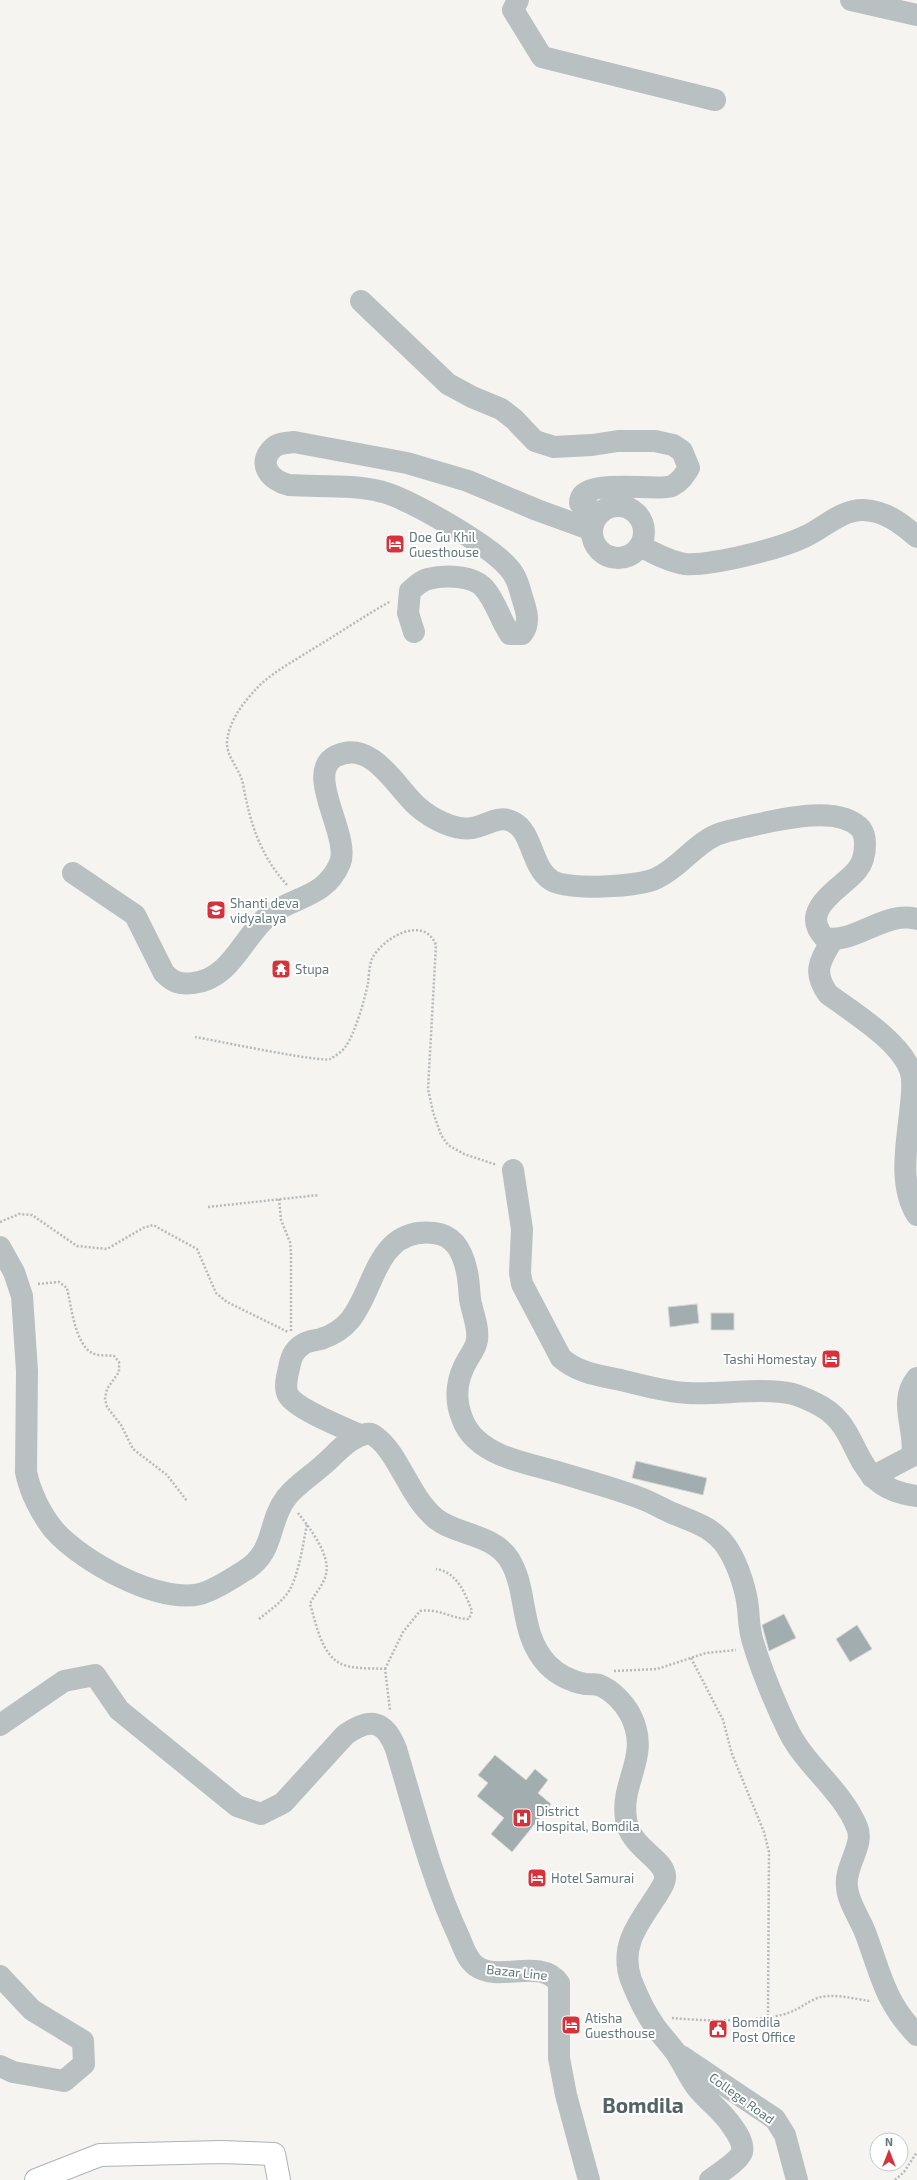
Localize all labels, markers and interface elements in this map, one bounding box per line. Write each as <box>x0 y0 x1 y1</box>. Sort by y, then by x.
place label: Doe Gu Khil Guesthouse <box>409 529 479 560</box>
hotel icon: Doe Gu Khil Guesthouse <box>384 533 406 555</box>
place label: Shanti deva vidyalaya <box>230 895 299 926</box>
school or university icon: Shanti deva vidyalaya <box>205 899 227 921</box>
temple icon: Stupa <box>270 958 292 980</box>
place label: Stupa <box>295 961 329 977</box>
hotel icon: Tashi Homestay <box>820 1348 842 1370</box>
place label: Tashi Homestay <box>723 1351 817 1367</box>
place label: District Hospital, Bomdila <box>536 1803 640 1834</box>
hospital icon: District Hospital, Bomdila <box>511 1807 533 1829</box>
hotel icon: Hotel Samurai <box>526 1867 548 1889</box>
place label: Hotel Samurai <box>551 1870 634 1886</box>
street label: Bazar Line <box>486 1961 548 1983</box>
place label: Atisha Guesthouse <box>585 2010 655 2041</box>
hotel icon: Atisha Guesthouse <box>560 2014 582 2036</box>
place label: Bomdila Post Office <box>732 2014 795 2045</box>
public building icon: Bomdila Post Office <box>707 2018 729 2040</box>
street label: College Road <box>706 2069 778 2127</box>
district label: Bomdila <box>602 2092 684 2117</box>
north arrow <box>869 2132 909 2172</box>
text: N <box>885 2135 893 2148</box>

